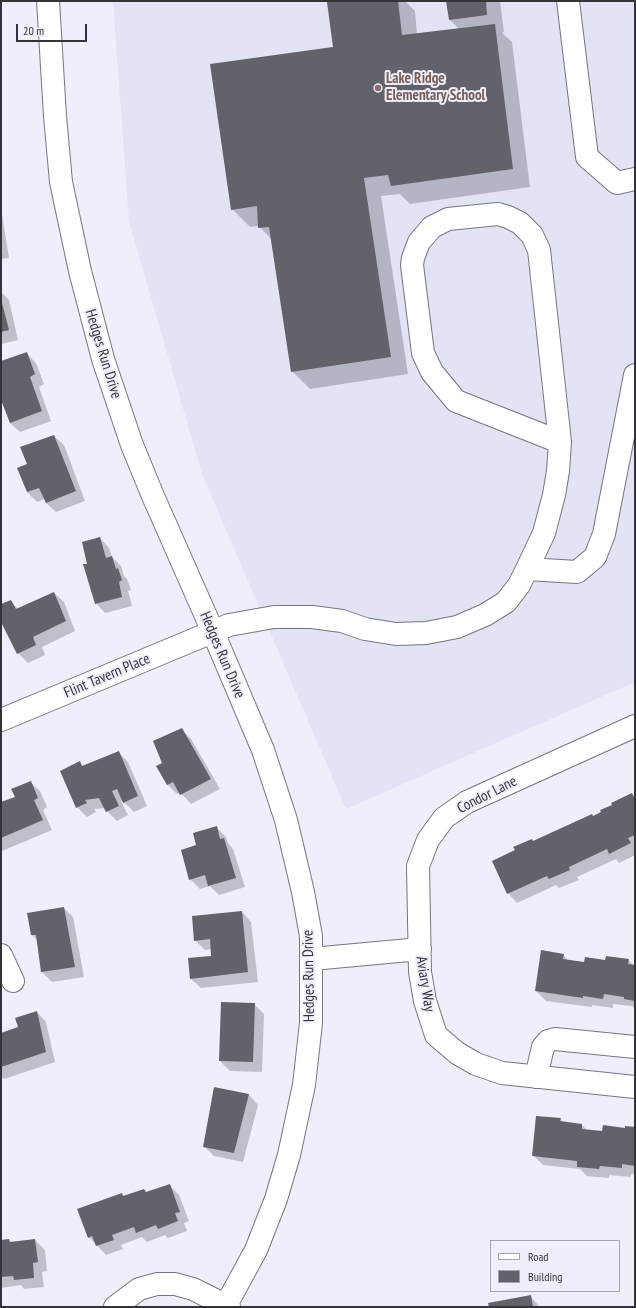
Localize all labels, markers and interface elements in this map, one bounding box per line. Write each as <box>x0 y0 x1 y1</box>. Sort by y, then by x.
scale bar <box>18 16 89 42</box>
text: 20 m <box>23 23 44 38</box>
place label: Lake Ridge Elementary School <box>386 70 485 105</box>
marker: Lake Ridge Elementary School <box>373 83 383 93</box>
street label: Hedges Run Drive <box>81 307 125 401</box>
street label: Hedges Run Drive <box>196 609 248 701</box>
street label: Flint Tavern Place <box>61 650 153 702</box>
street label: Condor Lane <box>454 772 520 818</box>
street label: Hedges Run Drive <box>299 930 319 1022</box>
street label: Aviary Way <box>412 955 438 1013</box>
legend <box>490 1240 620 1292</box>
text: Road <box>528 1249 548 1264</box>
text: Building <box>528 1269 563 1284</box>

